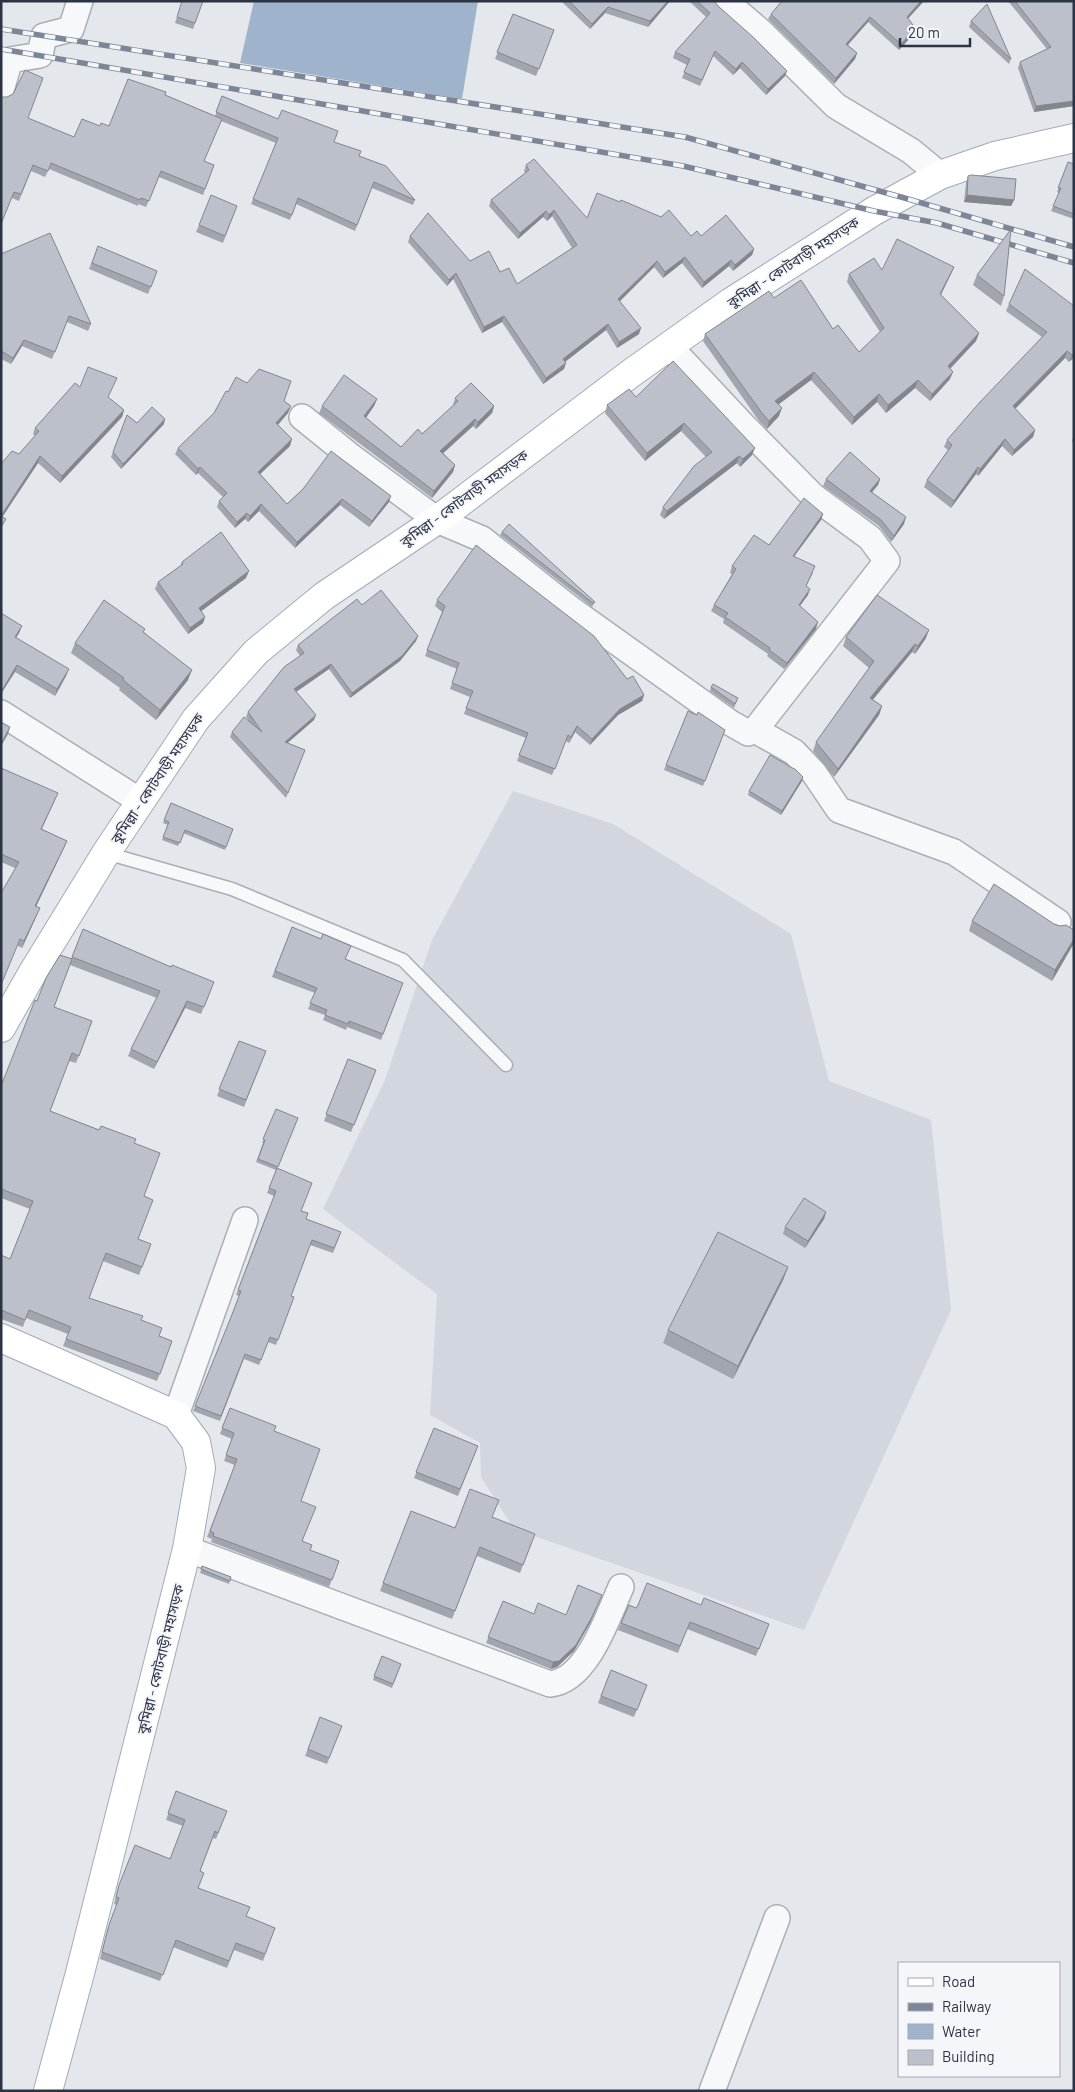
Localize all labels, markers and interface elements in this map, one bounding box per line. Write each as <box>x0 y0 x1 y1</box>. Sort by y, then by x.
scale bar <box>900 15 970 47</box>
text: 20 m <box>908 23 940 41</box>
street label: কুমিল্লা - কোটবাড়ী মহাসড়ক <box>723 213 863 312</box>
street label: কুমিল্লা - কোটবাড়ী মহাসড়ক <box>396 446 532 551</box>
street label: কুমিল্লা - কোটবাড়ী মহাসড়ক <box>106 709 208 848</box>
street label: কুমিল্লা - কোটবাড়ী মহাসড়ক <box>133 1582 188 1737</box>
legend <box>898 1962 1060 2077</box>
text: Road <box>942 1972 975 1990</box>
text: Railway <box>942 1997 991 2015</box>
text: Water <box>942 2022 981 2040</box>
text: Building <box>942 2047 995 2065</box>

